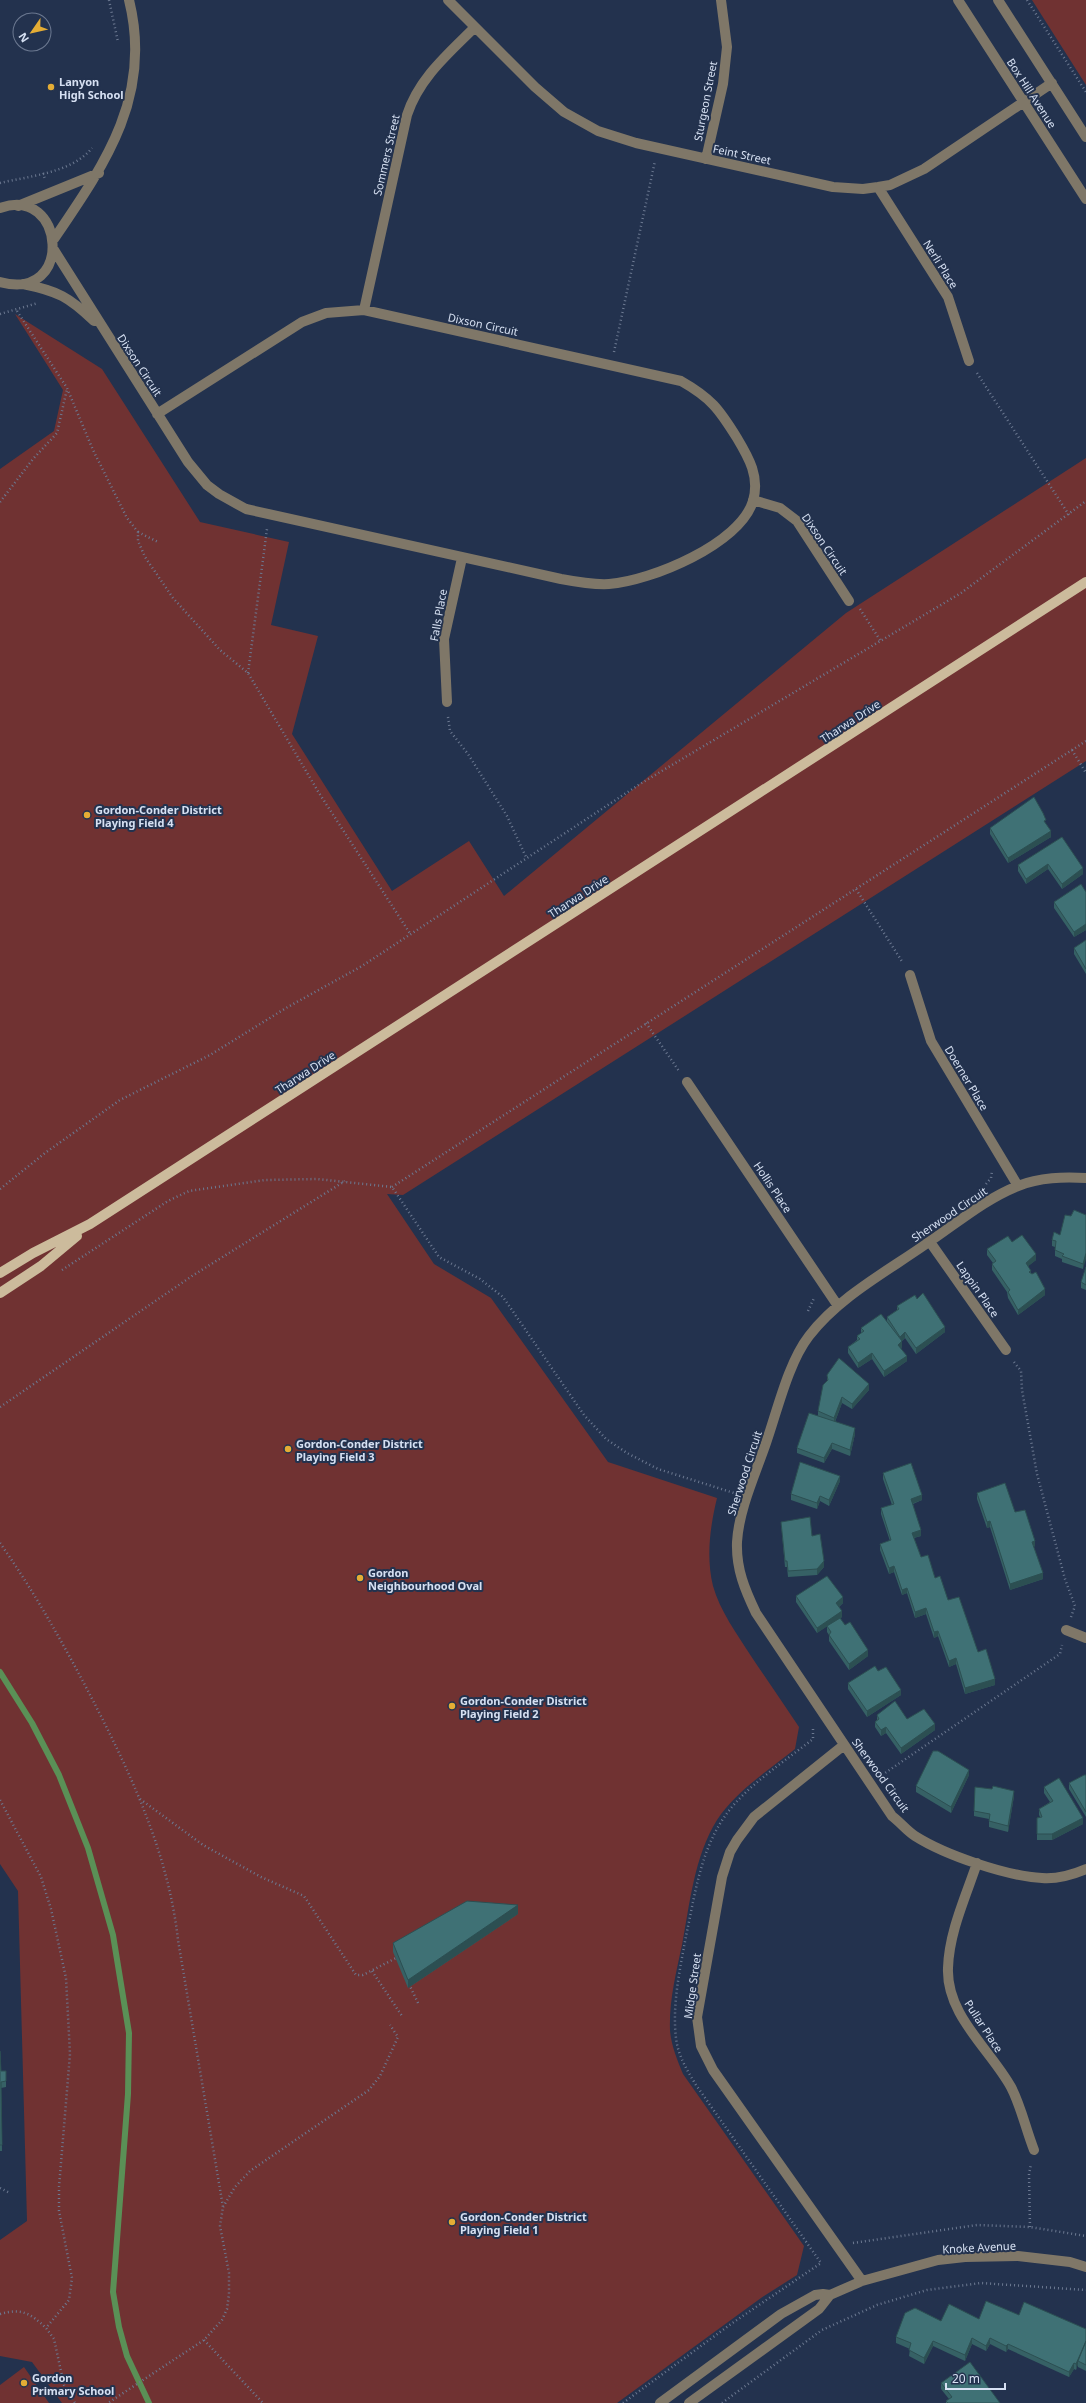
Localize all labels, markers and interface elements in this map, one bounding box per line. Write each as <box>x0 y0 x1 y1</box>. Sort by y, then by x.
north arrow <box>12 12 52 52</box>
text: N <box>15 30 32 46</box>
street label: Box Hill Avenue <box>1004 55 1060 131</box>
street label: Sturgeon Street <box>690 60 720 142</box>
place label: Lanyon High School <box>59 74 124 102</box>
marker: Lanyon High School <box>46 82 56 92</box>
street label: Sommers Street <box>369 113 403 197</box>
street label: Feint Street <box>712 141 772 167</box>
street label: Nerli Place <box>920 237 962 291</box>
street label: Dixson Circuit <box>447 309 519 339</box>
street label: Dixson Circuit <box>114 331 166 399</box>
street label: Dixson Circuit <box>799 510 851 578</box>
street label: Falls Place <box>426 588 450 642</box>
street label: Tharwa Drive <box>817 696 883 746</box>
place label: Gordon-Conder District Playing Field 4 <box>95 802 222 830</box>
marker: Gordon-Conder District Playing Field 4 <box>82 810 92 820</box>
street label: Tharwa Drive <box>545 871 611 921</box>
street label: Doerner Place <box>942 1043 992 1113</box>
street label: Tharwa Drive <box>272 1047 338 1097</box>
street label: Hollis Place <box>750 1159 796 1215</box>
street label: Sherwood Circuit <box>908 1183 990 1245</box>
street label: Lappin Place <box>953 1258 1003 1320</box>
street label: Sherwood Circuit <box>723 1429 765 1517</box>
place label: Gordon-Conder District Playing Field 3 <box>296 1436 423 1464</box>
marker: Gordon-Conder District Playing Field 3 <box>283 1444 293 1454</box>
place label: Gordon Neighbourhood Oval <box>368 1565 482 1593</box>
marker: Gordon Neighbourhood Oval <box>355 1573 365 1583</box>
place label: Gordon-Conder District Playing Field 2 <box>460 1693 587 1721</box>
marker: Gordon-Conder District Playing Field 2 <box>447 1701 457 1711</box>
street label: Sherwood Circuit <box>849 1735 913 1815</box>
street label: Midge Street <box>680 1952 704 2020</box>
street label: Pullar Place <box>961 1997 1007 2055</box>
place label: Gordon-Conder District Playing Field 1 <box>460 2209 587 2237</box>
marker: Gordon-Conder District Playing Field 1 <box>447 2217 457 2227</box>
street label: Knoke Avenue <box>942 2238 1016 2256</box>
scale bar <box>946 2365 1005 2391</box>
place label: Gordon Primary School <box>32 2370 114 2398</box>
text: 20 m <box>952 2370 980 2387</box>
marker: Gordon Primary School <box>19 2378 29 2388</box>

